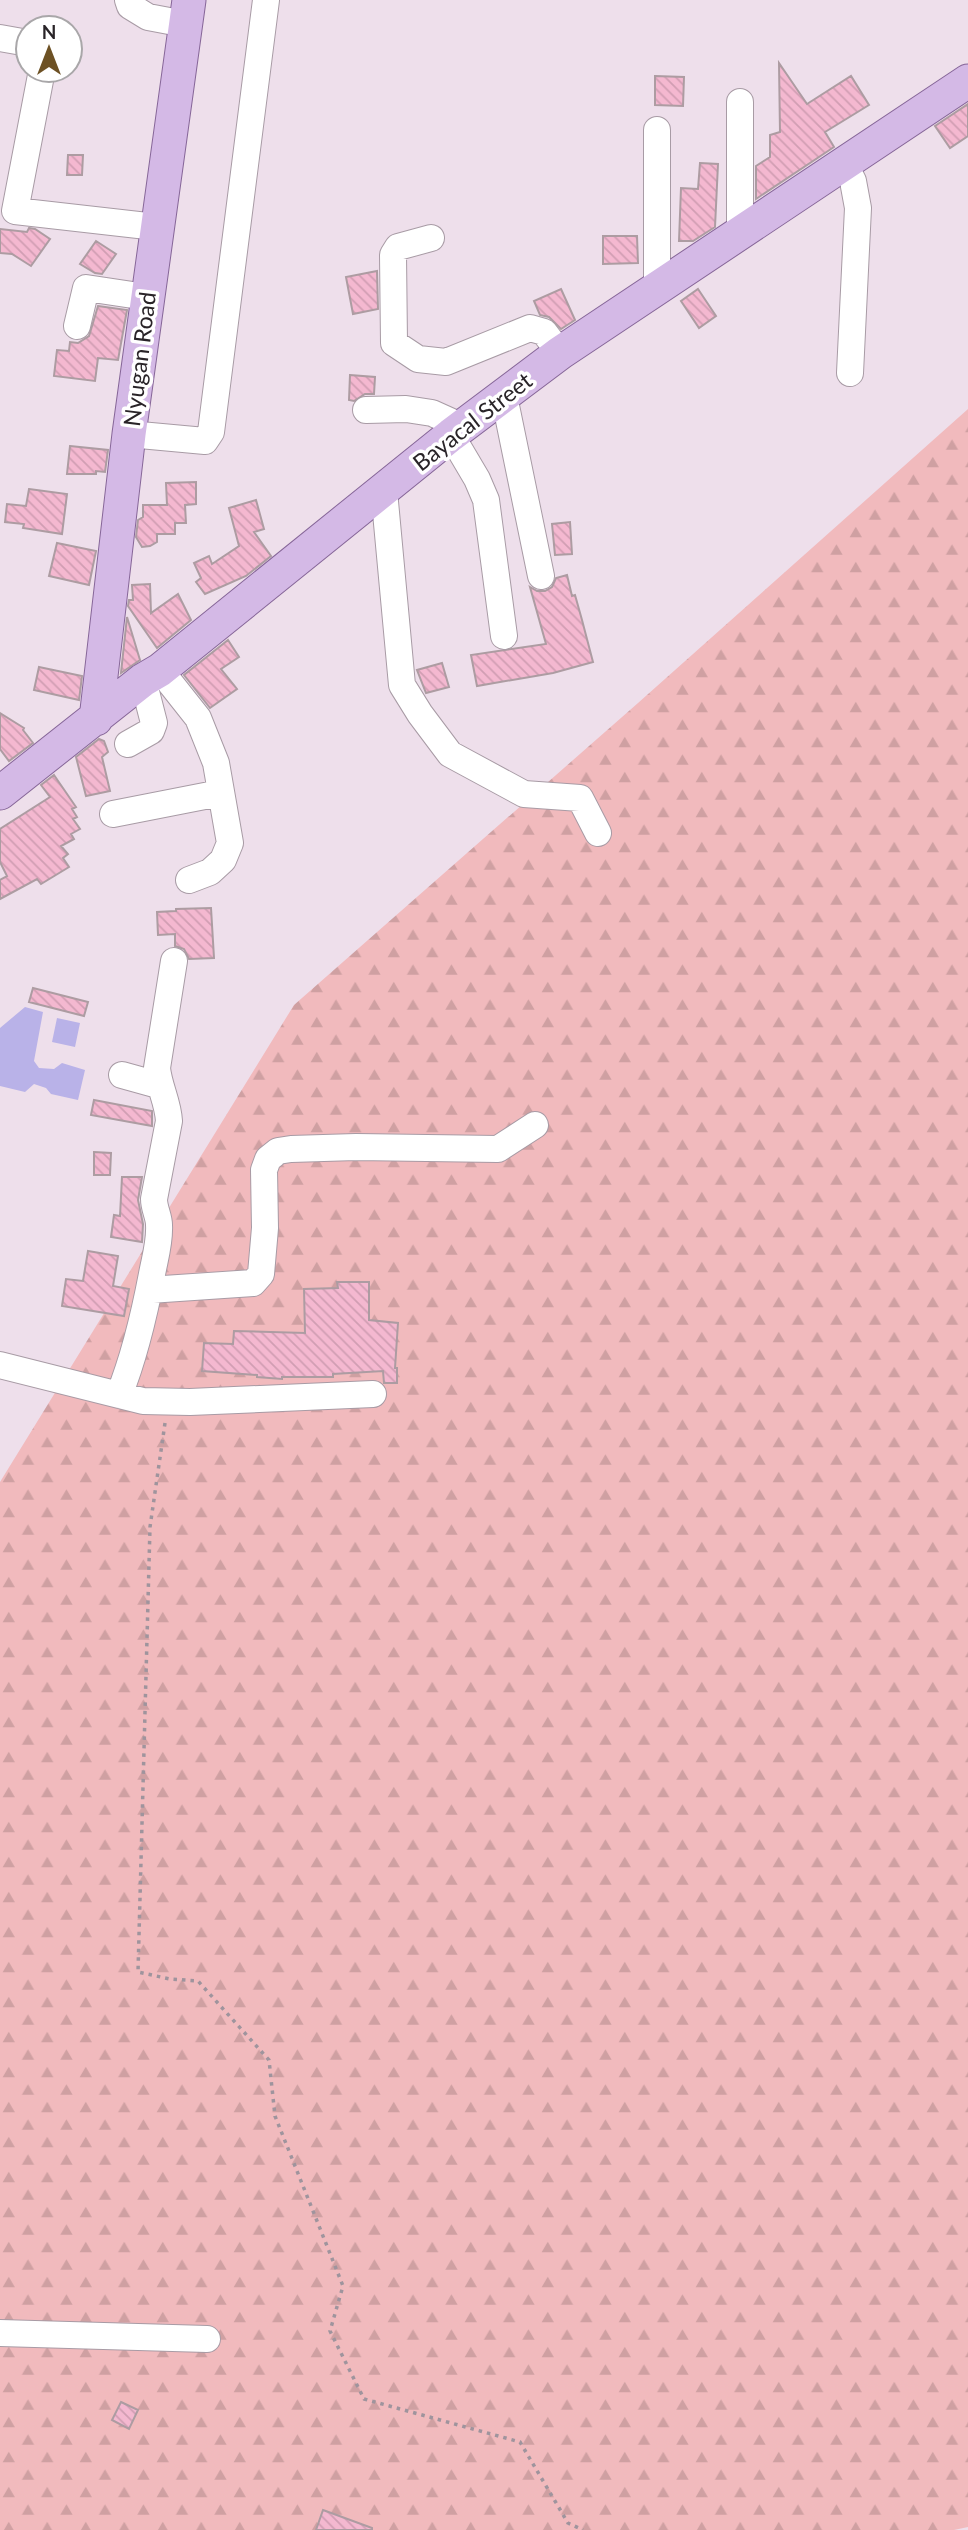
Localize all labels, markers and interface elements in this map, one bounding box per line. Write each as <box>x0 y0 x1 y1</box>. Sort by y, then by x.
north arrow <box>14 14 84 84</box>
text: N <box>42 20 56 43</box>
street label: Nyugan Road <box>117 290 161 428</box>
street label: Bayacal Street <box>407 365 538 476</box>

